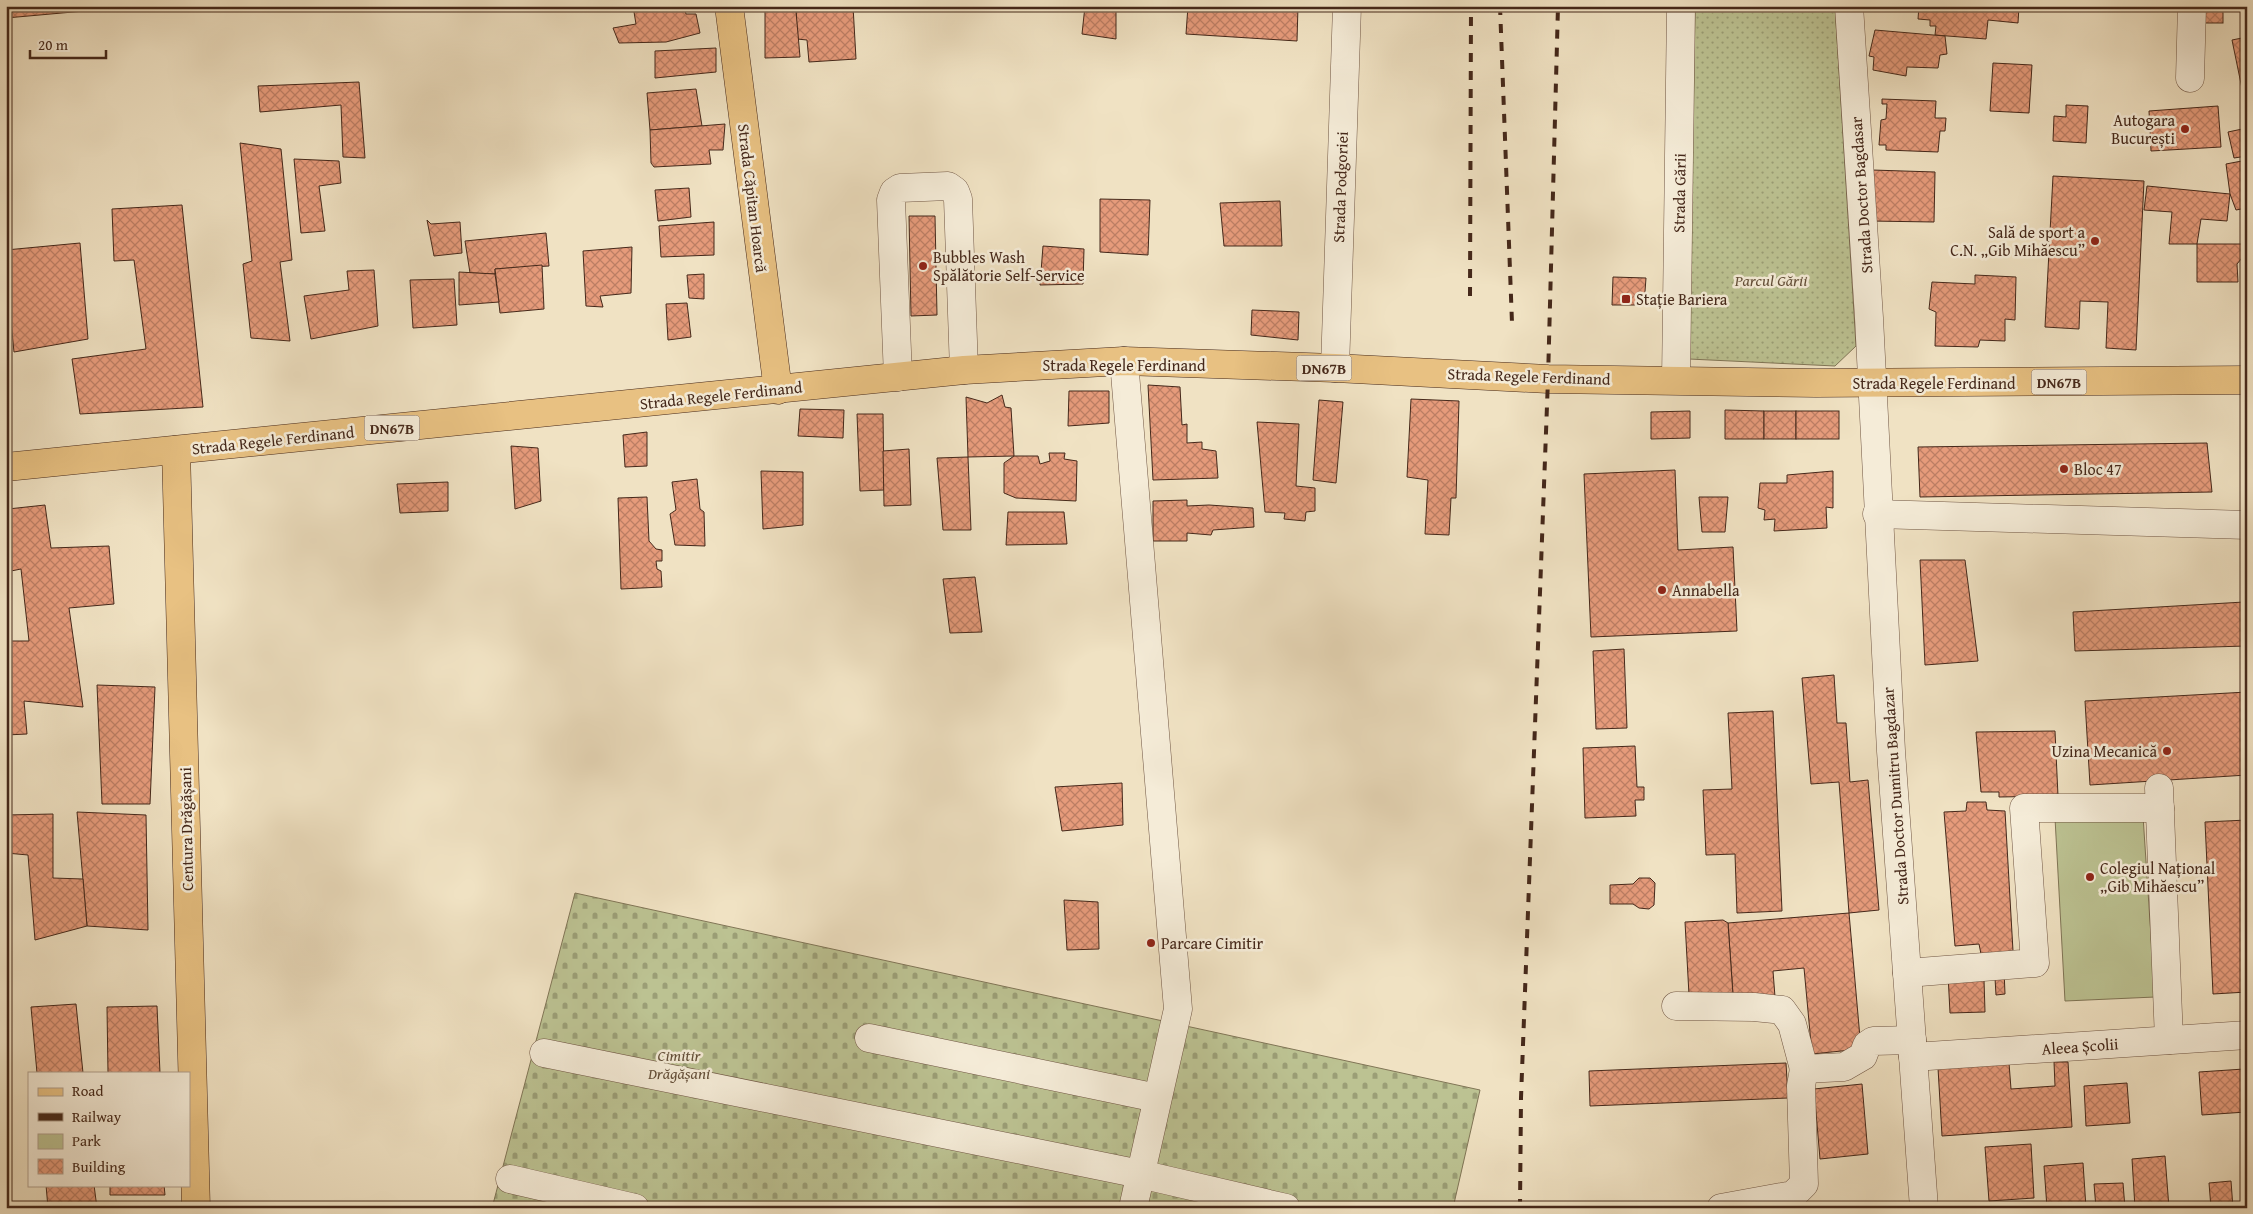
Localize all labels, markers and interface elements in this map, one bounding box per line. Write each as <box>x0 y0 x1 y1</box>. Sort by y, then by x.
scale bar <box>30 28 106 60</box>
text: 20 m <box>38 34 69 55</box>
place label: Autogara București <box>2111 108 2176 150</box>
street label: Strada Doctor Bagdasar <box>1844 115 1878 274</box>
street label: Strada Căpitan Hoarcă <box>732 122 774 274</box>
marker: Autogara București <box>2179 123 2191 135</box>
street label: Strada Podgoriei <box>1326 130 1354 243</box>
street label: Strada Gării <box>1666 152 1692 233</box>
place label: Sală de sport a C.N. „Gib Mihăescu” <box>1950 220 2085 262</box>
marker: Sală de sport a C.N. „Gib Mihăescu” <box>2089 235 2101 247</box>
place label: Bubbles Wash Spălătorie Self-Service <box>933 245 1084 287</box>
marker: Bubbles Wash Spălătorie Self-Service <box>917 260 929 272</box>
park label: Parcul Gării <box>1734 268 1807 292</box>
place label: Stație Bariera <box>1636 287 1728 311</box>
marker: Stație Bariera <box>1620 293 1632 305</box>
street label: Strada Regele Ferdinand <box>1042 353 1206 377</box>
road number: DN67B <box>1296 356 1352 380</box>
street label: Strada Regele Ferdinand <box>1447 361 1611 391</box>
road number: DN67B <box>2032 370 2086 394</box>
street label: Strada Regele Ferdinand <box>1852 371 2016 395</box>
street label: Strada Regele Ferdinand <box>639 374 804 415</box>
road number: DN67B <box>364 416 420 440</box>
street label: Strada Regele Ferdinand <box>191 419 356 460</box>
place label: Bloc 47 <box>2074 457 2122 481</box>
marker: Bloc 47 <box>2058 463 2070 475</box>
place label: Annabella <box>1672 578 1740 602</box>
marker: Annabella <box>1656 584 1668 596</box>
street label: Strada Doctor Dumitru Bagdazar <box>1875 686 1915 906</box>
place label: Uzina Mecanică <box>2051 739 2157 763</box>
marker: Uzina Mecanică <box>2161 745 2173 757</box>
street label: Centura Drăgășani <box>173 766 199 891</box>
place label: Colegiul Național „Gib Mihăescu” <box>2100 856 2216 898</box>
marker: Colegiul Național „Gib Mihăescu” <box>2084 871 2096 883</box>
place label: Parcare Cimitir <box>1161 931 1263 955</box>
marker: Parcare Cimitir <box>1145 937 1157 949</box>
street label: Aleea Școlii <box>2041 1031 2120 1061</box>
park label: Cimitir Drăgășani <box>647 1043 710 1085</box>
legend <box>28 1072 190 1186</box>
text: Road <box>72 1080 103 1101</box>
text: Railway <box>72 1106 122 1127</box>
text: Park <box>72 1130 101 1151</box>
text: Building <box>72 1156 126 1177</box>

